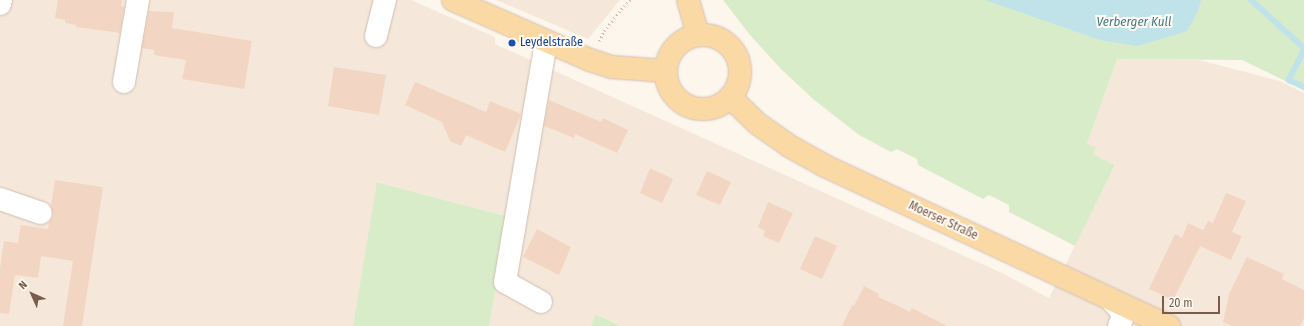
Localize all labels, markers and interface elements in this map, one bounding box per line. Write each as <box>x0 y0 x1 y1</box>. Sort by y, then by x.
water label: Verberger Kull <box>1097 14 1171 30</box>
place label: Leydelstraße <box>520 36 583 50</box>
marker: Leydelstraße <box>507 38 517 48</box>
street label: Moerser Straße <box>906 199 980 243</box>
north arrow <box>12 274 52 314</box>
text: N <box>16 278 30 292</box>
scale bar <box>1164 288 1222 314</box>
text: 20 m <box>1169 296 1193 310</box>

